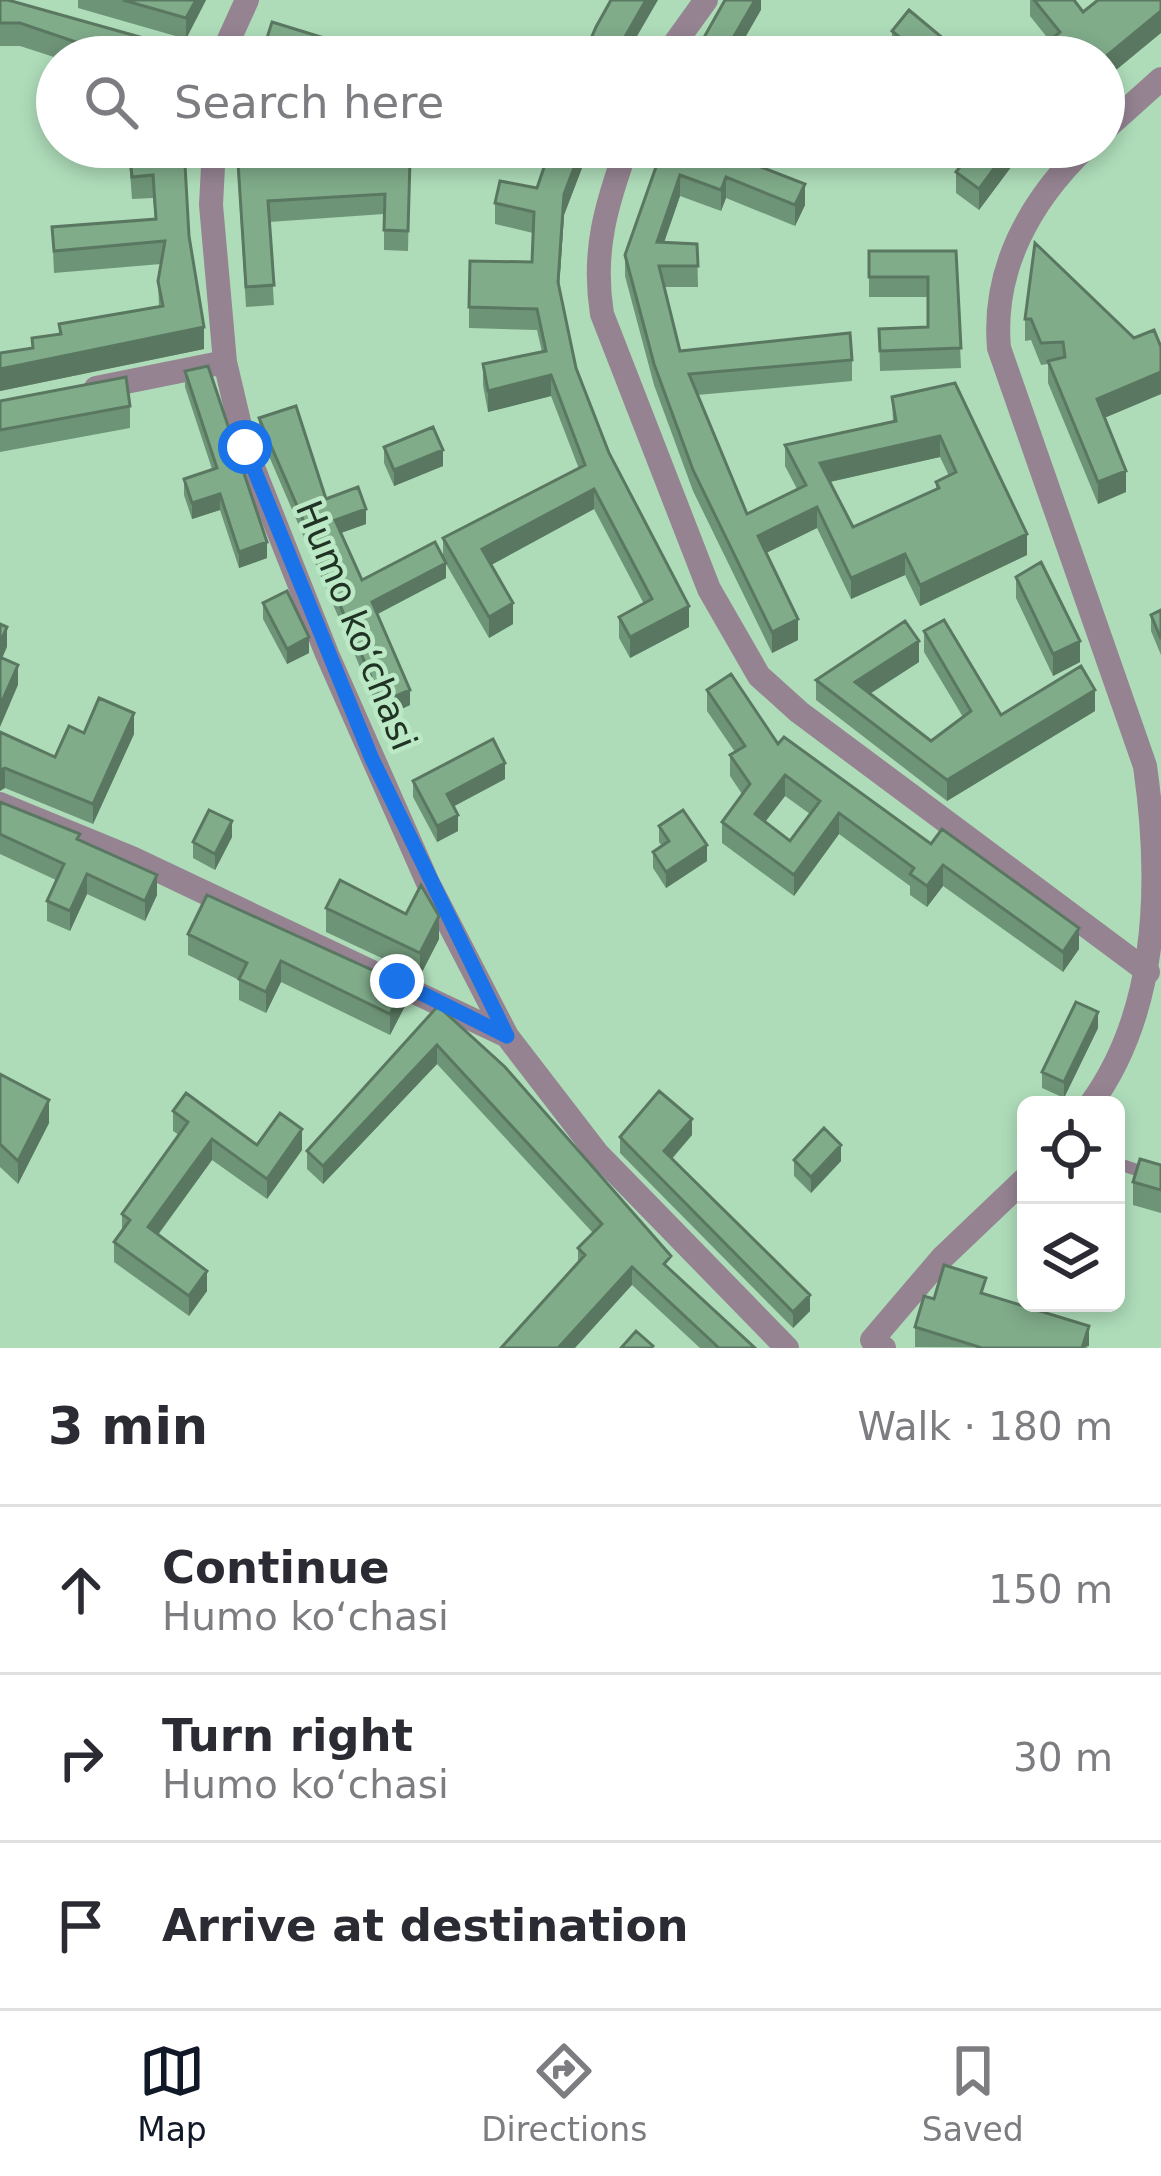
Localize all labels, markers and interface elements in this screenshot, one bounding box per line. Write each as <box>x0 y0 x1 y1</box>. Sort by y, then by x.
search box <box>36 36 1125 168</box>
icon: search <box>78 69 144 135</box>
text: Search here <box>174 76 444 129</box>
route start <box>218 420 272 474</box>
street label: Humo koʻchasi <box>288 495 425 756</box>
route end <box>370 954 424 1008</box>
map controls <box>1017 1096 1125 1312</box>
button: locate <box>1017 1096 1125 1204</box>
button: layers <box>1017 1204 1125 1312</box>
text: 3 min <box>48 1397 208 1456</box>
text: Walk · 180 m <box>858 1404 1113 1449</box>
text: Continue <box>162 1541 390 1594</box>
icon: ahead <box>48 1557 114 1623</box>
text: 150 m <box>988 1567 1113 1612</box>
text: Humo koʻchasi <box>162 1594 449 1639</box>
text: Turn right <box>162 1709 413 1762</box>
icon: right <box>48 1725 114 1791</box>
text: 30 m <box>1013 1735 1113 1780</box>
text: Humo koʻchasi <box>162 1762 449 1807</box>
icon: arrive <box>48 1893 114 1959</box>
text: Arrive at destination <box>162 1899 688 1952</box>
tab: Map <box>137 2038 207 2149</box>
tab: Directions <box>481 2038 647 2149</box>
tab: Saved <box>922 2038 1024 2149</box>

